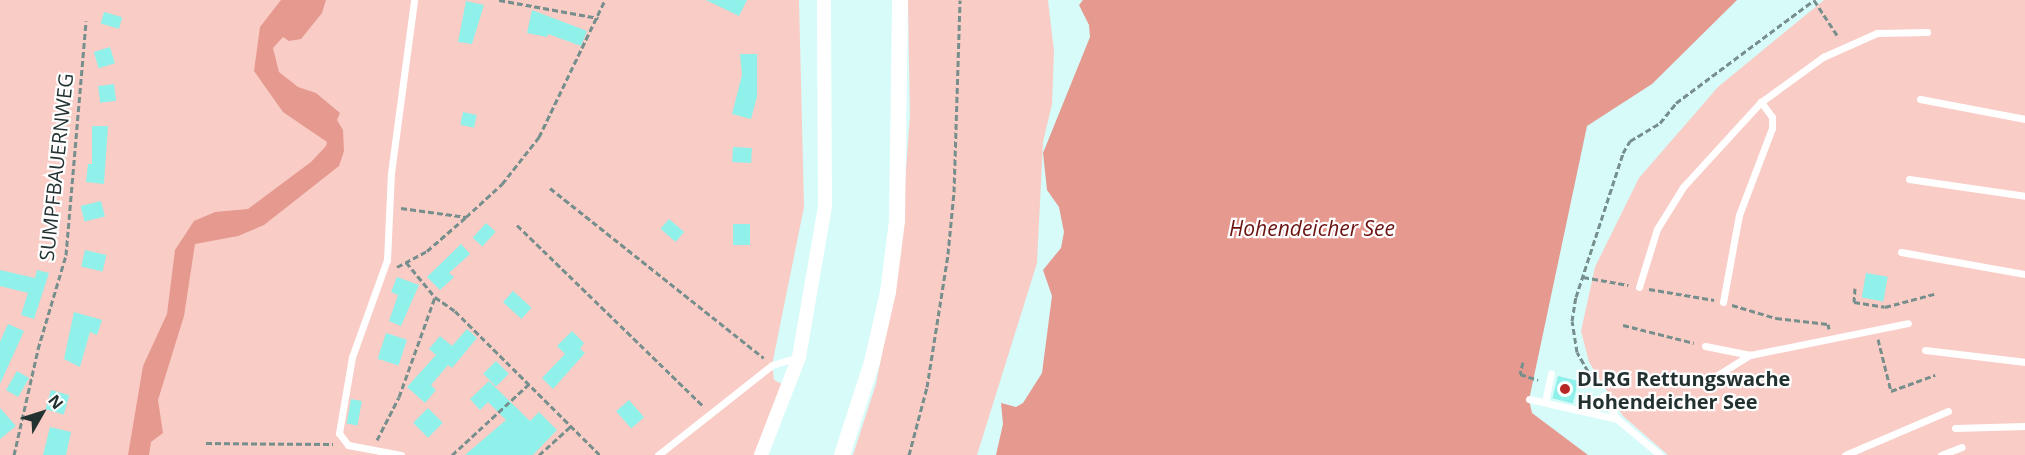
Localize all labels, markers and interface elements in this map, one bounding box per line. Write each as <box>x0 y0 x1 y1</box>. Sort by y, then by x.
street label: SUMPFBAUERNWEG <box>34 72 78 262</box>
water label: Hohendeicher See <box>1229 215 1395 241</box>
place label: DLRG Rettungswache Hohendeicher See <box>1577 366 1790 413</box>
marker: DLRG Rettungswache Hohendeicher See <box>1558 382 1572 396</box>
north arrow <box>12 383 72 443</box>
text: N <box>43 390 69 414</box>

